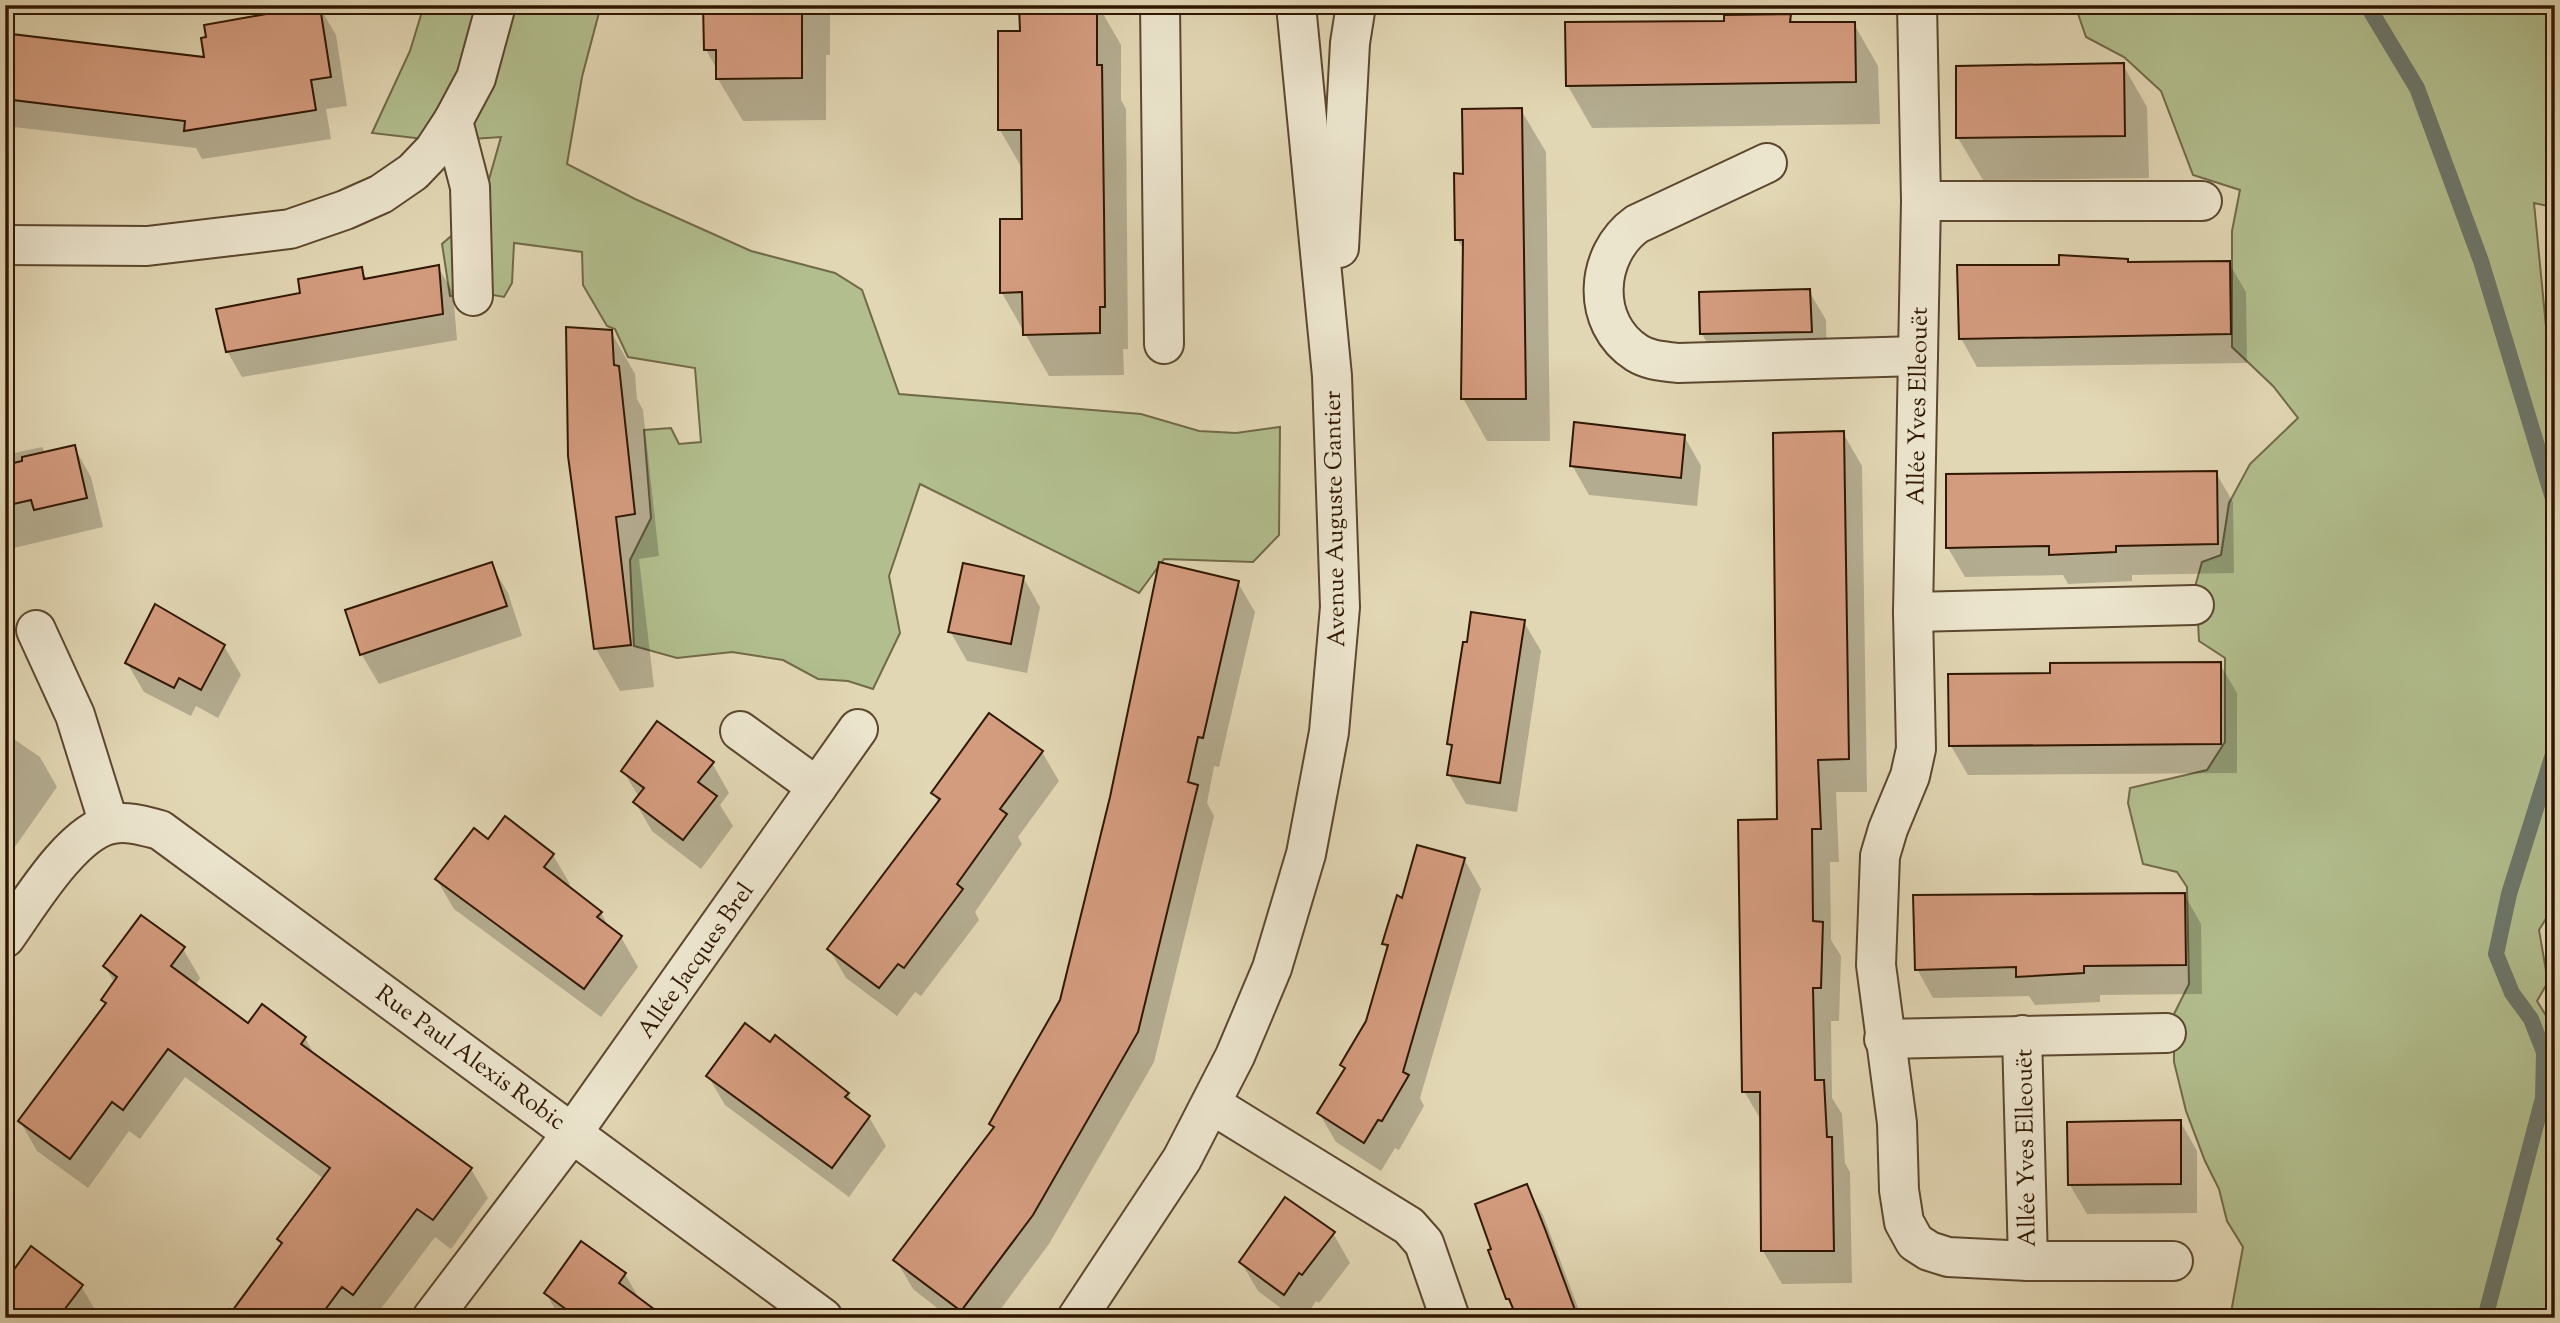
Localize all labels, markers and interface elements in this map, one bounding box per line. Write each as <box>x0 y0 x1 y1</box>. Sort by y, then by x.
street label: Allée Yves Elleouët <box>1900 307 1938 505</box>
street label: Avenue Auguste Gantier <box>1317 390 1355 648</box>
street label: Allée Jacques Brel <box>630 876 763 1046</box>
street label: Rue Paul Alexis Robic <box>368 978 572 1139</box>
street label: Allée Yves Elleouët <box>2008 1049 2046 1247</box>

